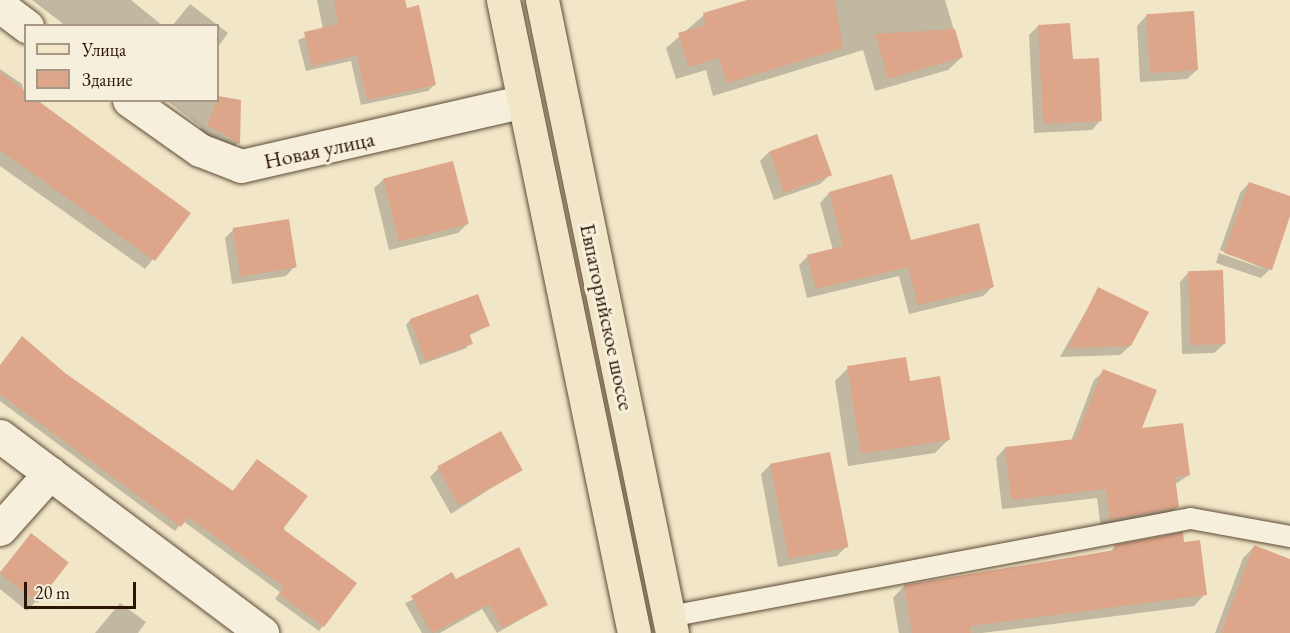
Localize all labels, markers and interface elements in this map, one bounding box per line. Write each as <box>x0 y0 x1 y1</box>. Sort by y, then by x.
legend <box>24 24 219 102</box>
text: Улица <box>82 38 126 61</box>
text: Здание <box>82 68 132 91</box>
street label: Новая улица <box>261 125 377 175</box>
street label: Евпаторийское шоссе <box>574 221 640 413</box>
scale bar <box>27 570 140 608</box>
text: 20 m <box>35 581 70 604</box>

